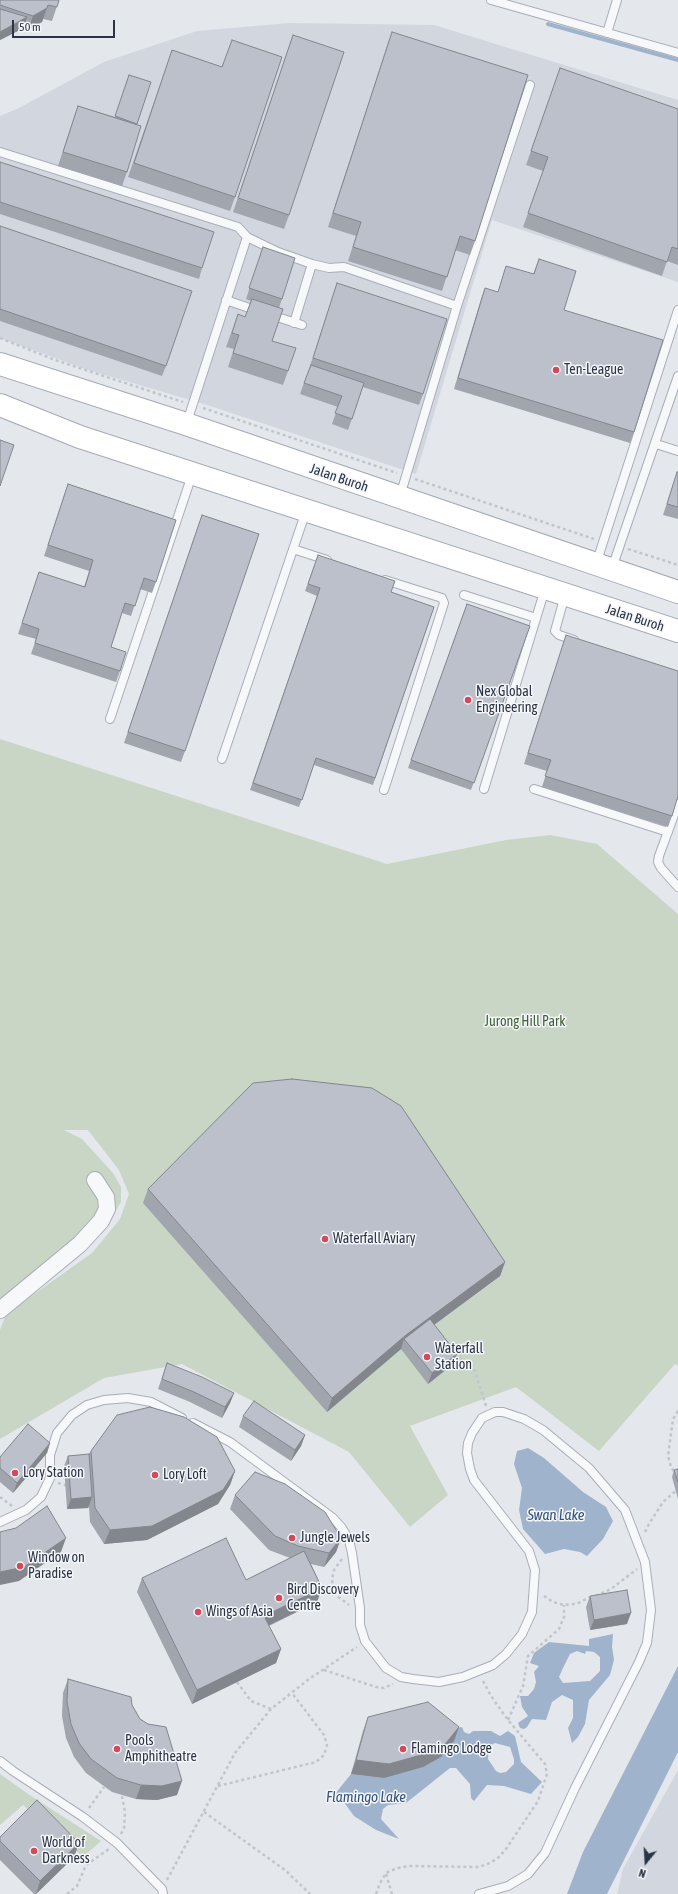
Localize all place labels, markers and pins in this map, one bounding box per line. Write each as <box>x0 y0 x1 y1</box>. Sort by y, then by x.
place label: Ten-League <box>564 362 623 378</box>
marker: Ten-League <box>551 365 561 375</box>
place label: Nex Global Engineering <box>476 684 538 716</box>
marker: Nex Global Engineering <box>463 695 473 705</box>
place label: Waterfall Aviary <box>333 1231 415 1247</box>
marker: Waterfall Aviary <box>320 1234 330 1244</box>
place label: Waterfall Station <box>435 1341 483 1374</box>
marker: Waterfall Station <box>422 1352 432 1362</box>
place label: Lory Station <box>23 1465 84 1481</box>
place label: Lory Loft <box>163 1467 207 1483</box>
marker: Lory Station <box>10 1468 20 1478</box>
marker: Lory Loft <box>150 1470 160 1480</box>
place label: Jungle Jewels <box>300 1530 370 1546</box>
marker: Jungle Jewels <box>287 1533 297 1543</box>
place label: Window on Paradise <box>28 1550 85 1582</box>
marker: Window on Paradise <box>15 1561 25 1571</box>
place label: Bird Discovery Centre <box>287 1582 359 1614</box>
marker: Bird Discovery Centre <box>274 1593 284 1603</box>
place label: Wings of Asia <box>206 1604 273 1620</box>
marker: Wings of Asia <box>193 1607 203 1617</box>
place label: Pools Amphitheatre <box>125 1733 197 1766</box>
place label: Flamingo Lodge <box>411 1741 492 1757</box>
marker: Pools Amphitheatre <box>112 1744 122 1754</box>
marker: Flamingo Lodge <box>398 1744 408 1754</box>
place label: World of Darkness <box>42 1835 90 1868</box>
marker: World of Darkness <box>29 1846 39 1856</box>

